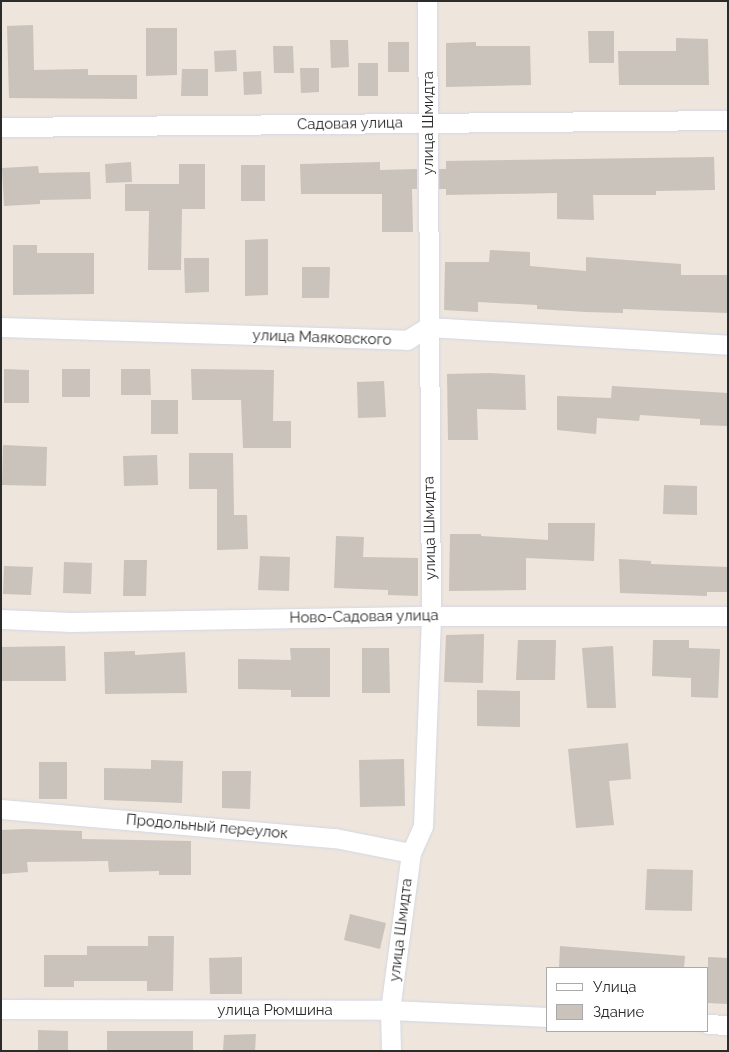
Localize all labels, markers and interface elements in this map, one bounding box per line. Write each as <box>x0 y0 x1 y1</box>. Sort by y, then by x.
street label: улица Шмидта <box>420 71 438 175</box>
street label: Садовая улица <box>297 114 403 134</box>
street label: улица Маяковского <box>252 327 392 349</box>
street label: улица Шмидта <box>420 476 440 580</box>
street label: Ново-Садовая улица <box>289 607 439 627</box>
street label: Продольный переулок <box>125 811 289 843</box>
street label: улица Шмидта <box>386 877 416 983</box>
legend <box>546 967 709 1032</box>
text: Улица <box>593 978 637 996</box>
street label: улица Рюмшина <box>217 1002 333 1020</box>
text: Здание <box>593 1003 644 1021</box>

